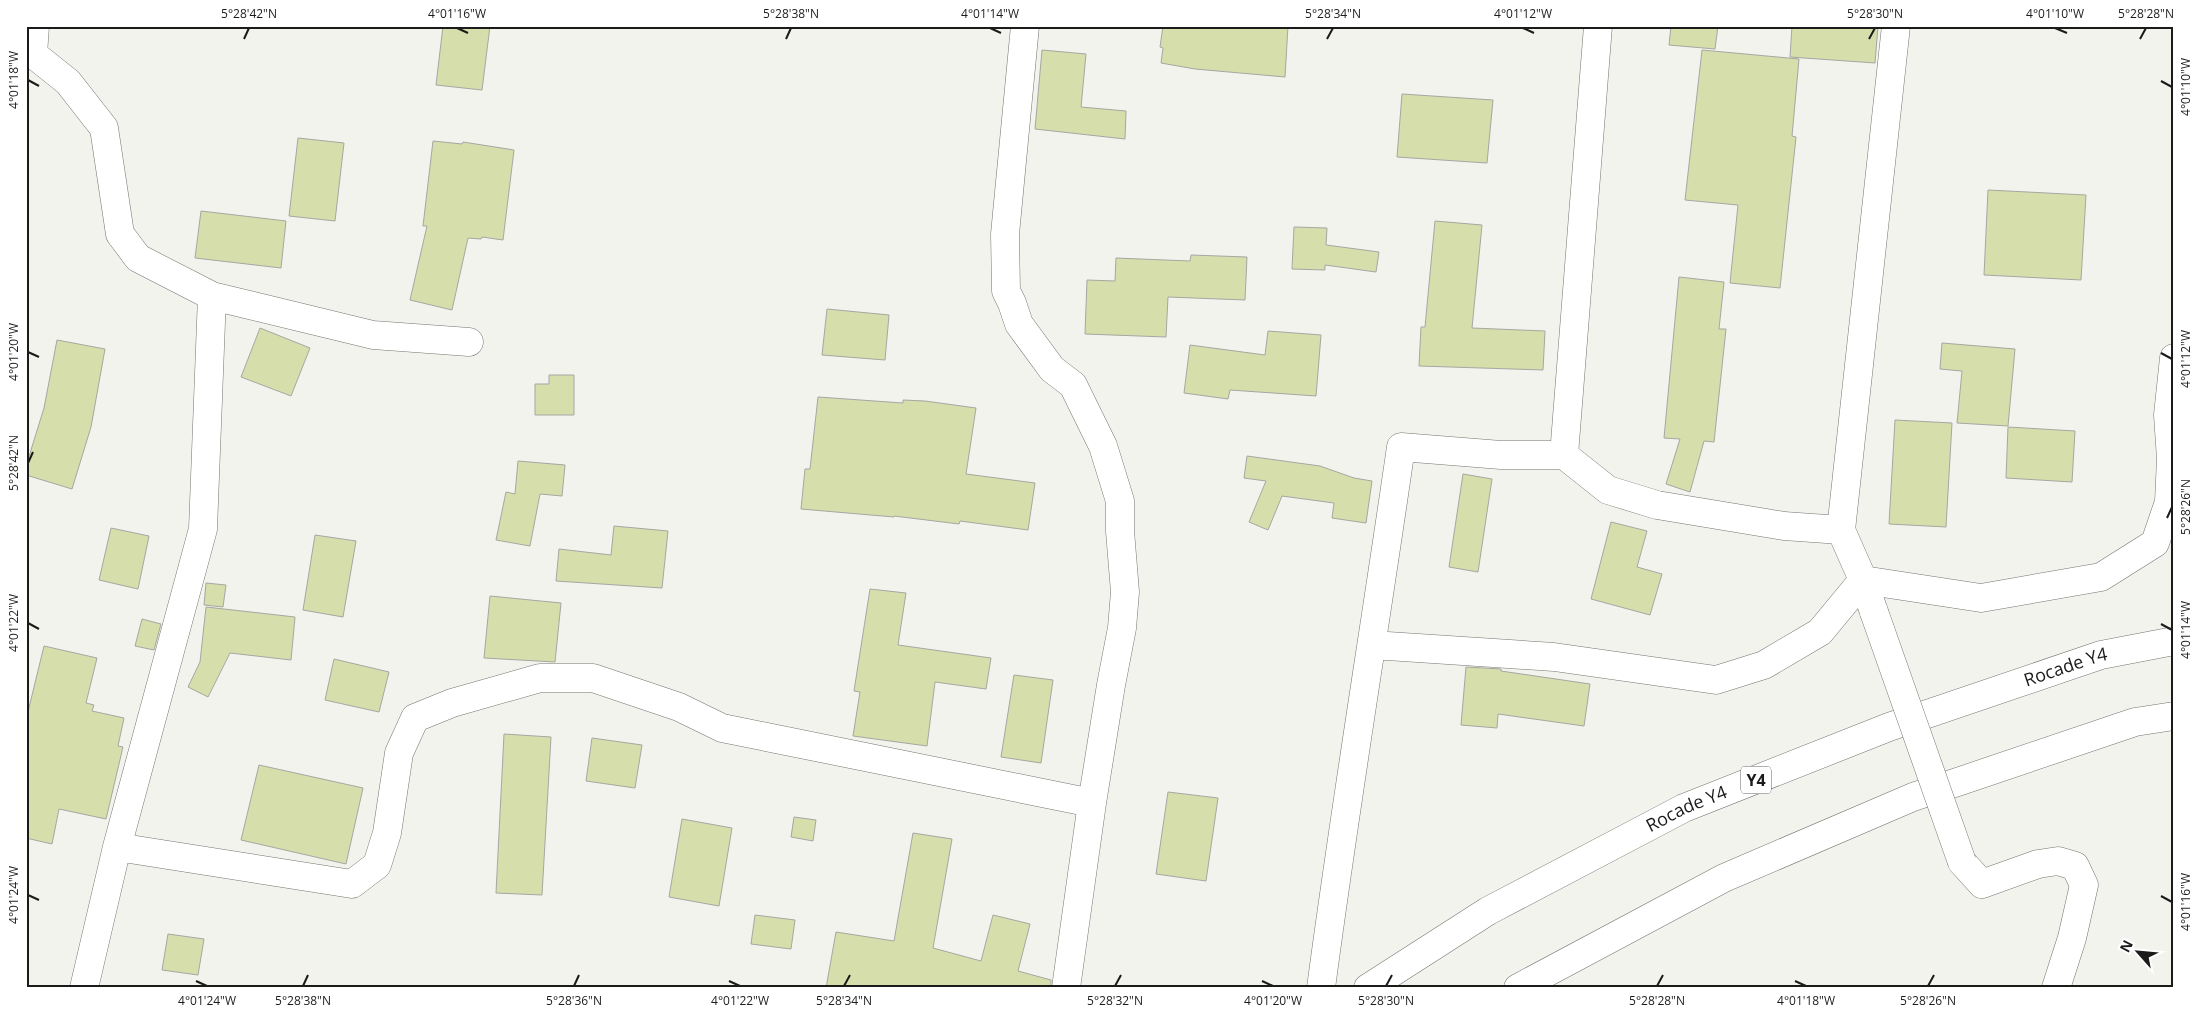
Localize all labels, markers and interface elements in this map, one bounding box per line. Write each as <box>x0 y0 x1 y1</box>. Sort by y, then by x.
text: 5°28'42"N <box>221 5 277 22</box>
text: 4°01'16"W <box>428 5 486 22</box>
text: 5°28'38"N <box>763 5 819 22</box>
text: 4°01'14"W <box>961 5 1019 22</box>
text: 5°28'34"N <box>1305 5 1361 22</box>
text: 4°01'12"W <box>1494 5 1552 22</box>
text: 5°28'30"N <box>1847 5 1903 22</box>
text: 4°01'10"W <box>2026 5 2084 22</box>
text: 5°28'28"N <box>2118 5 2174 22</box>
text: 4°01'18"W <box>5 51 22 109</box>
text: 4°01'10"W <box>2177 58 2194 116</box>
text: 4°01'20"W <box>5 323 22 381</box>
text: 4°01'12"W <box>2177 330 2194 388</box>
text: 5°28'42"N <box>5 435 22 491</box>
text: 5°28'26"N <box>2177 479 2194 535</box>
text: 4°01'22"W <box>5 594 22 652</box>
text: 4°01'14"W <box>2177 601 2194 659</box>
street label: Rocade Y4 <box>2020 641 2109 691</box>
road number: Y4 <box>1741 766 1771 794</box>
street label: Rocade Y4 <box>1641 779 1730 837</box>
text: 4°01'24"W <box>5 866 22 924</box>
text: 4°01'16"W <box>2177 873 2194 931</box>
north arrow <box>2112 926 2162 976</box>
text: N <box>2115 936 2137 955</box>
text: 4°01'24"W <box>178 992 236 1009</box>
text: 5°28'38"N <box>275 992 331 1009</box>
text: 5°28'36"N <box>546 992 602 1009</box>
text: 4°01'22"W <box>711 992 769 1009</box>
text: 5°28'34"N <box>816 992 872 1009</box>
text: 5°28'32"N <box>1087 992 1143 1009</box>
text: 4°01'20"W <box>1244 992 1302 1009</box>
text: 5°28'30"N <box>1358 992 1414 1009</box>
text: 5°28'28"N <box>1629 992 1685 1009</box>
text: 4°01'18"W <box>1777 992 1835 1009</box>
text: 5°28'26"N <box>1900 992 1956 1009</box>

